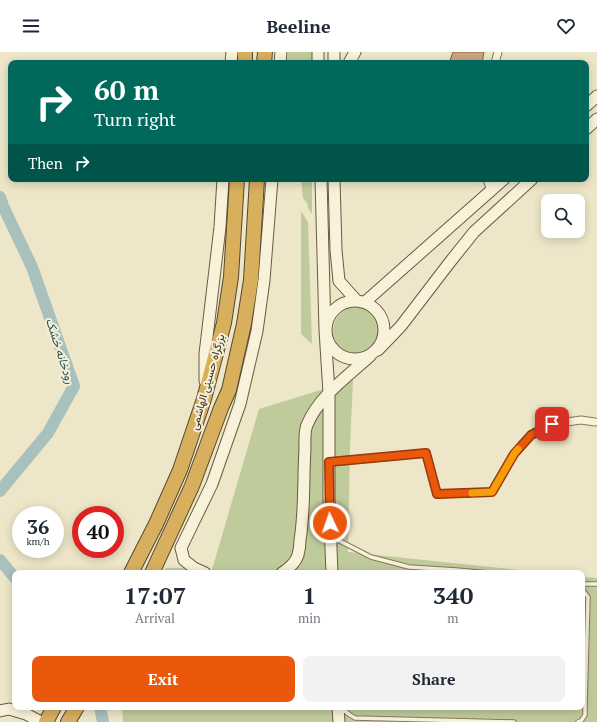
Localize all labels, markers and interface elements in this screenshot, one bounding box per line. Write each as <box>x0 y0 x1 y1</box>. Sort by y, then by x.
text: Beeline <box>266 14 331 38</box>
icon: menu <box>20 15 42 37</box>
icon: heart <box>555 15 577 37</box>
text: 60 m <box>94 71 159 108</box>
icon: right <box>28 76 80 128</box>
text: Turn right <box>94 107 176 131</box>
icon: right <box>71 152 93 174</box>
text: Then <box>28 153 63 173</box>
map controls <box>541 194 585 238</box>
button: search <box>541 194 585 238</box>
water label: رودخانه خشک <box>42 316 78 386</box>
street label: بزرگراه حسینی الهاشمی <box>187 332 227 432</box>
pin <box>535 407 569 441</box>
icon: arrive <box>541 413 563 435</box>
position arrow <box>309 502 351 544</box>
speed limit sign: 40 <box>72 506 124 558</box>
text: 36 <box>27 513 49 540</box>
text: km/h <box>26 535 50 548</box>
text: 17:07 <box>124 579 186 611</box>
text: 1 <box>303 579 316 611</box>
text: 340 <box>433 579 473 611</box>
text: Arrival <box>135 609 175 627</box>
text: min <box>298 609 321 627</box>
text: m <box>447 609 459 627</box>
button: Exit <box>32 656 295 702</box>
button: Share <box>303 656 565 702</box>

